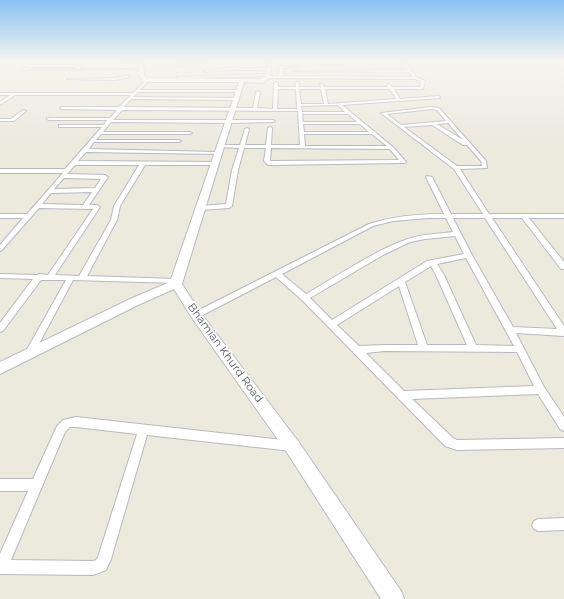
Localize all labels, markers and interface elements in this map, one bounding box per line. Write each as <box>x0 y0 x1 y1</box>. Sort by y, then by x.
street label: Bhamian Khurd Road <box>184 301 266 405</box>

